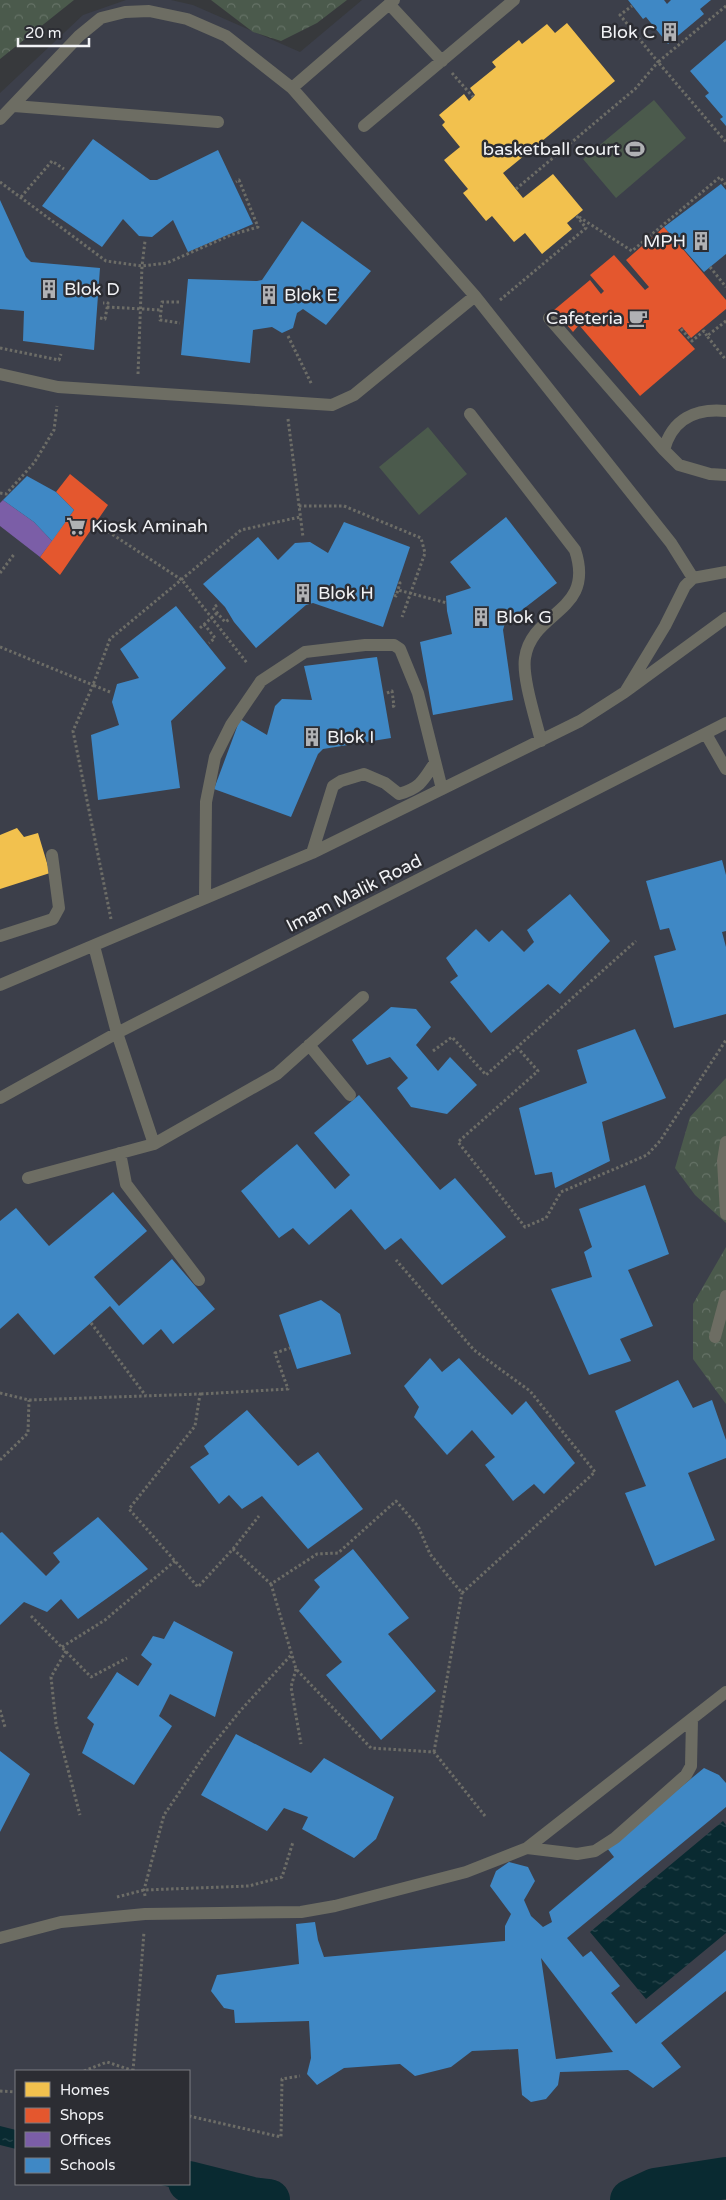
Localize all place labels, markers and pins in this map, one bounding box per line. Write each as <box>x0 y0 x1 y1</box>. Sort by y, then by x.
place label: Blok C <box>600 21 655 43</box>
building icon: Blok C <box>659 21 681 43</box>
place label: basketball court <box>483 138 620 160</box>
sports icon: basketball court <box>624 138 646 160</box>
place label: MPH <box>643 230 686 252</box>
building icon: MPH <box>690 230 712 252</box>
building icon: Blok D <box>38 278 60 300</box>
place label: Blok D <box>64 278 120 300</box>
building icon: Blok E <box>258 284 280 306</box>
place label: Blok E <box>284 284 338 306</box>
place label: Cafeteria <box>546 307 623 329</box>
cafe icon: Cafeteria <box>627 307 649 329</box>
supermarket icon: Kiosk Aminah <box>65 515 87 537</box>
place label: Kiosk Aminah <box>91 515 208 537</box>
building icon: Blok H <box>292 582 314 604</box>
place label: Blok H <box>318 582 374 604</box>
building icon: Blok G <box>470 606 492 628</box>
place label: Blok G <box>496 606 552 628</box>
building icon: Blok I <box>301 726 323 748</box>
place label: Blok I <box>327 726 374 748</box>

